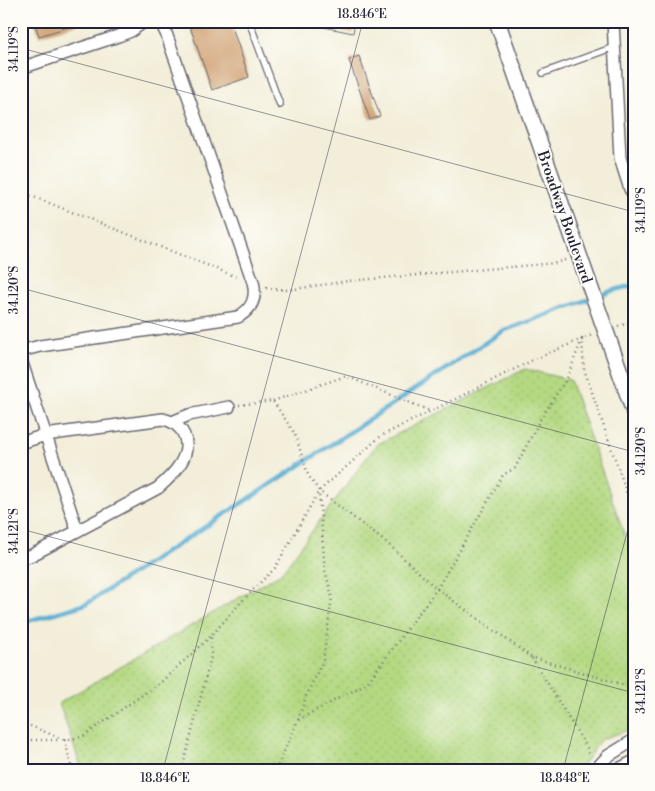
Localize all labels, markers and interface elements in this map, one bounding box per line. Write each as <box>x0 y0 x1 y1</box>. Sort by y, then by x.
text: 18.846°E <box>337 7 387 22</box>
text: 34.119°S <box>7 26 22 72</box>
street label: Broadway Boulevard <box>533 147 596 287</box>
text: 34.119°S <box>634 187 649 233</box>
text: 34.120°S <box>7 266 22 314</box>
text: 34.120°S <box>634 427 649 475</box>
text: 34.121°S <box>7 508 22 554</box>
text: 34.121°S <box>634 668 649 714</box>
text: 18.846°E <box>140 771 190 786</box>
text: 18.848°E <box>540 771 590 786</box>

